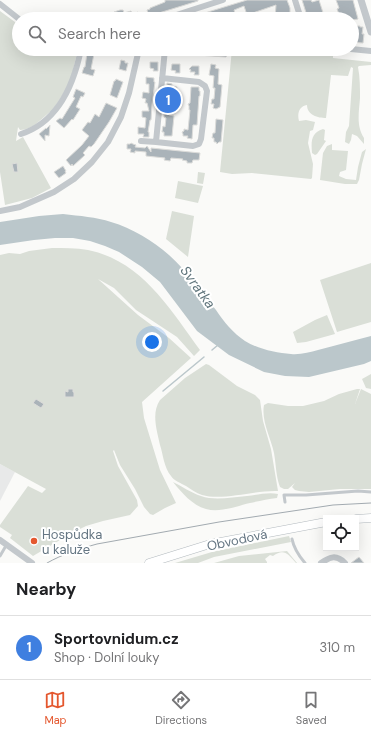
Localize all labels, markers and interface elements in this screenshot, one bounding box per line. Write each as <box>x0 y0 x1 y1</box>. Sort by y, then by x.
search box <box>12 12 359 56</box>
icon: search <box>26 23 48 45</box>
text: Search here <box>58 24 141 44</box>
pin: 1 <box>155 85 181 115</box>
water label: Svratka <box>176 262 220 312</box>
your location <box>142 332 162 352</box>
map controls <box>323 515 359 551</box>
button: locate <box>323 515 359 551</box>
street label: Obvodová <box>205 525 269 555</box>
place label: Hospůdka u kaluže <box>42 526 102 558</box>
marker: Hospůdka u kaluže <box>29 536 39 546</box>
text: Nearby <box>16 578 76 600</box>
text: Sportovnidum.cz <box>54 629 179 649</box>
text: 1 <box>27 639 31 656</box>
text: 310 m <box>320 639 355 656</box>
text: Shop · Dolní louky <box>54 649 160 666</box>
tab: Map <box>44 689 67 727</box>
tab: Directions <box>155 689 207 727</box>
tab: Saved <box>296 689 327 727</box>

